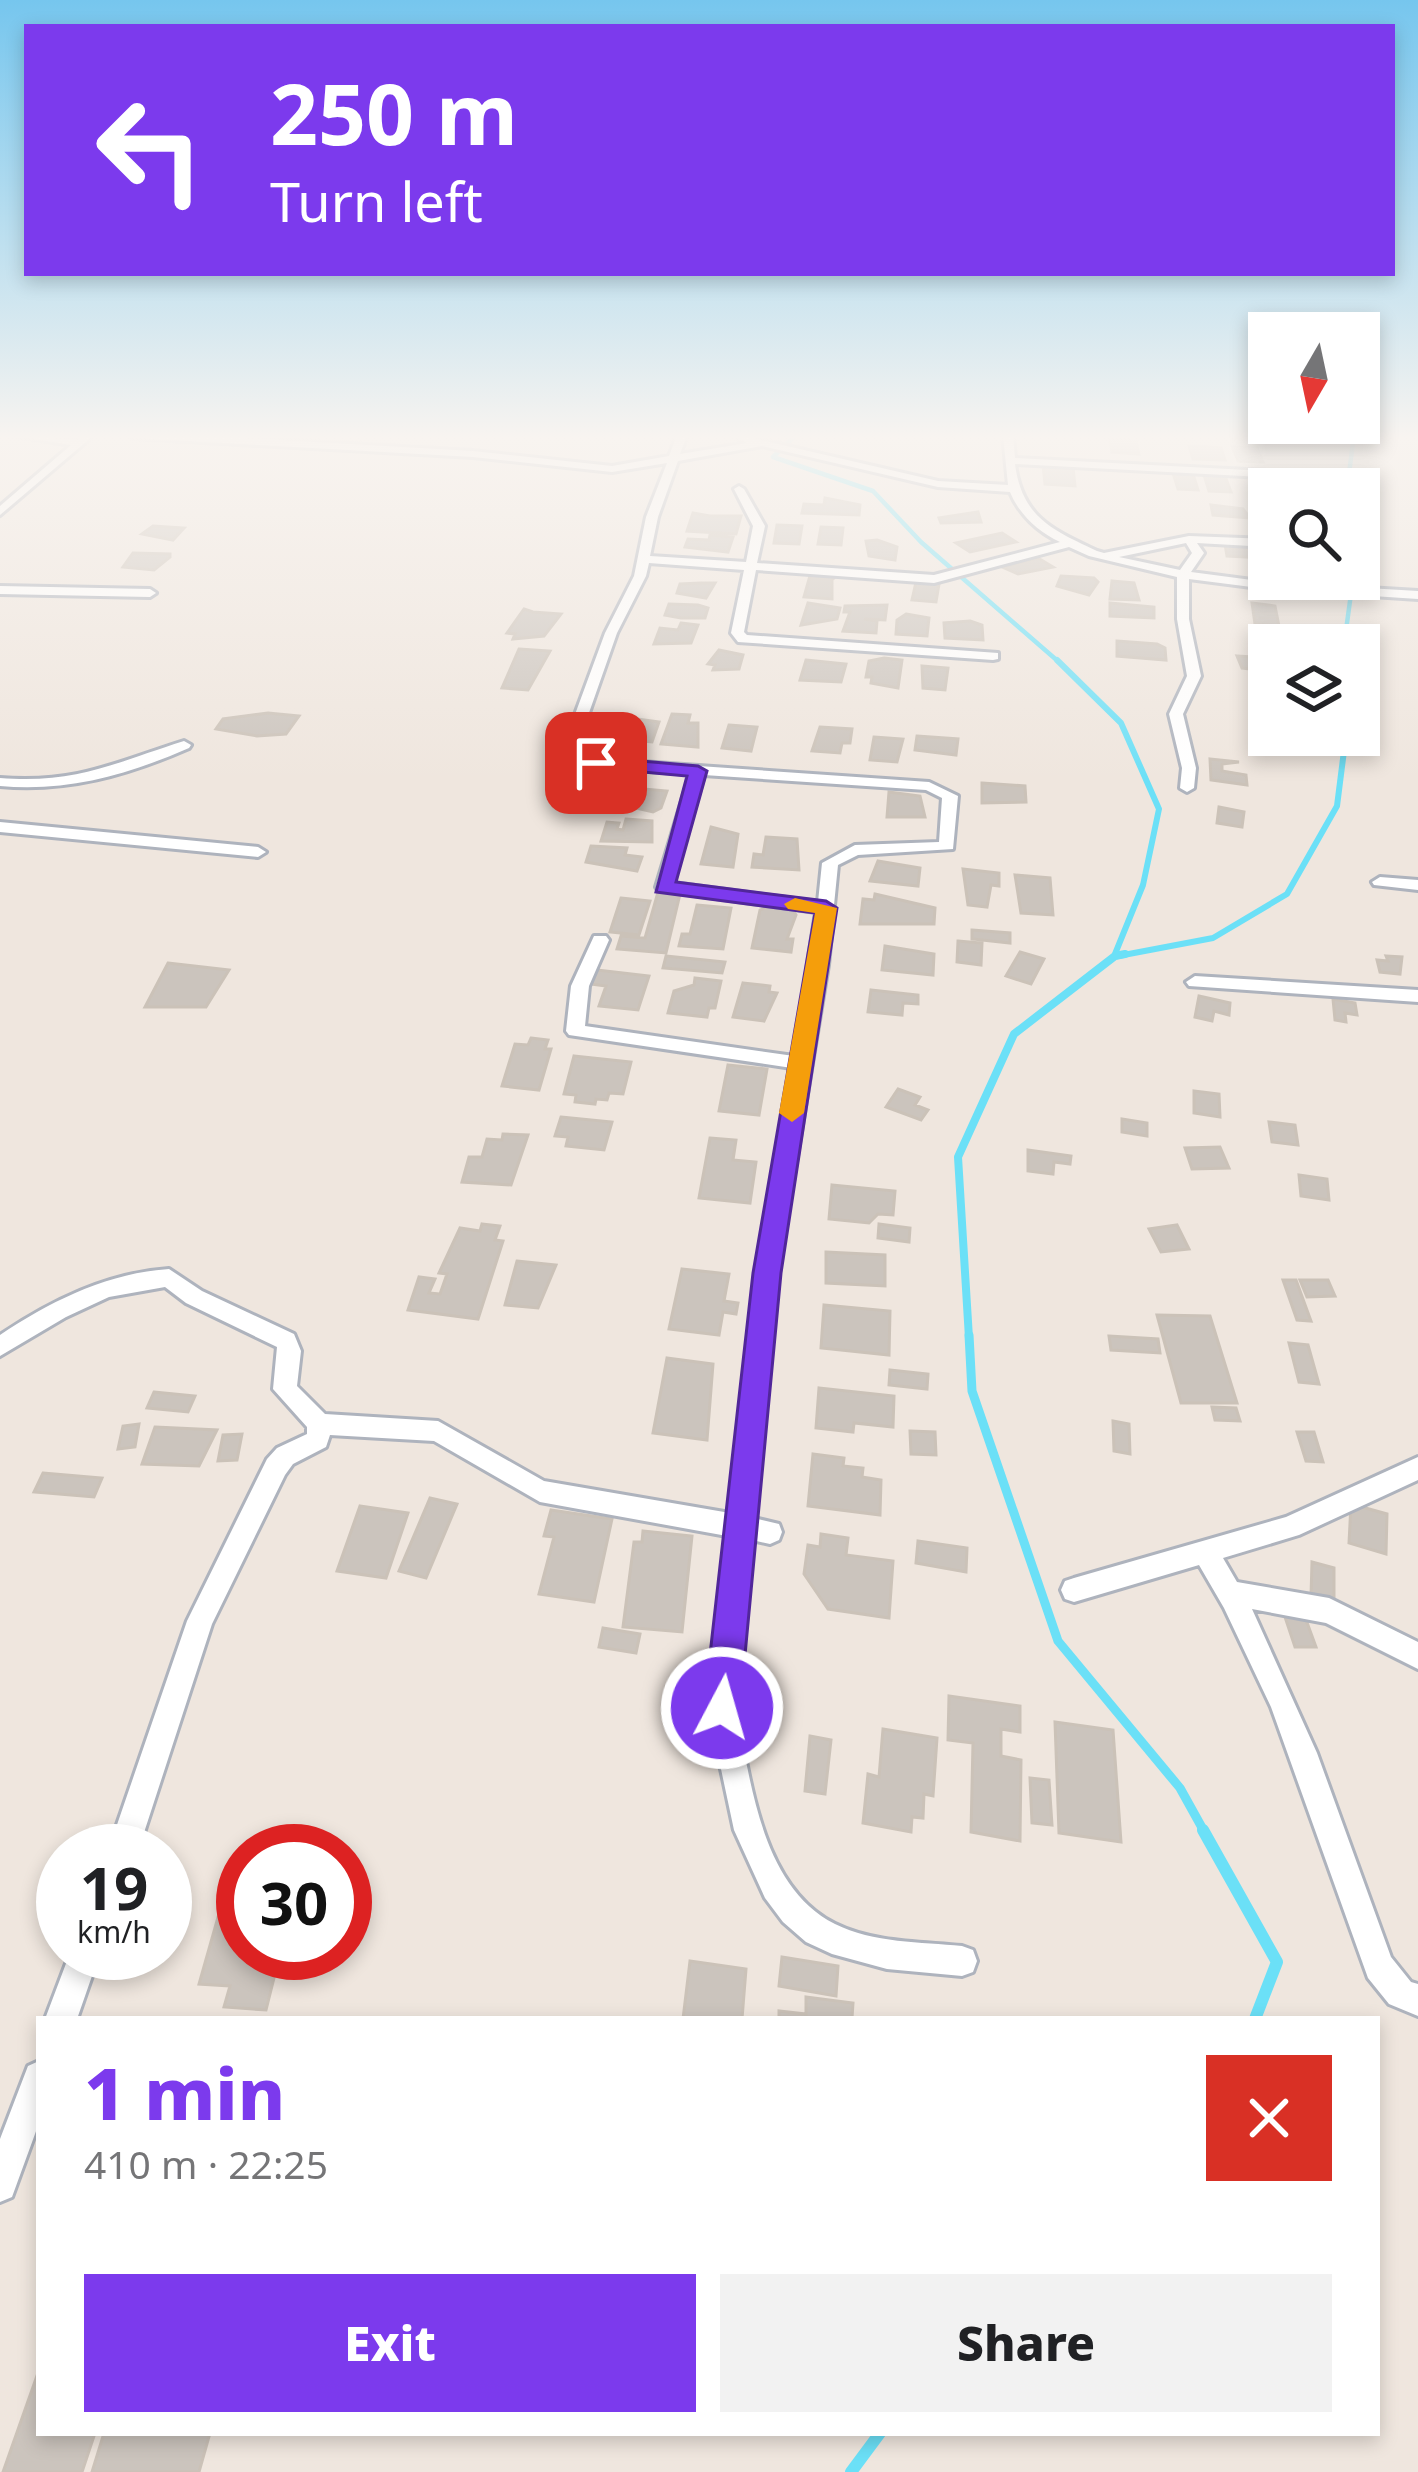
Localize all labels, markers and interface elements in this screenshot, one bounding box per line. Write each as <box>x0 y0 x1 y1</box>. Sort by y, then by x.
text: 250 m <box>270 55 518 170</box>
icon: left <box>72 72 228 228</box>
text: Turn left <box>270 164 483 238</box>
north arrow <box>1248 312 1380 444</box>
map controls <box>1248 312 1380 756</box>
button: search <box>1248 468 1380 600</box>
button: layers <box>1248 624 1380 756</box>
pin <box>545 712 647 814</box>
icon: arrive <box>563 730 629 796</box>
position arrow <box>659 1645 785 1771</box>
speed limit sign: 30 <box>216 1824 372 1980</box>
text: 19 <box>80 1846 148 1928</box>
text: km/h <box>77 1911 151 1952</box>
text: 1 min <box>84 2043 285 2141</box>
button: close <box>1206 2055 1332 2181</box>
text: 410 m · 22:25 <box>84 2137 328 2190</box>
button: Exit <box>84 2274 696 2412</box>
button: Share <box>720 2274 1332 2412</box>

